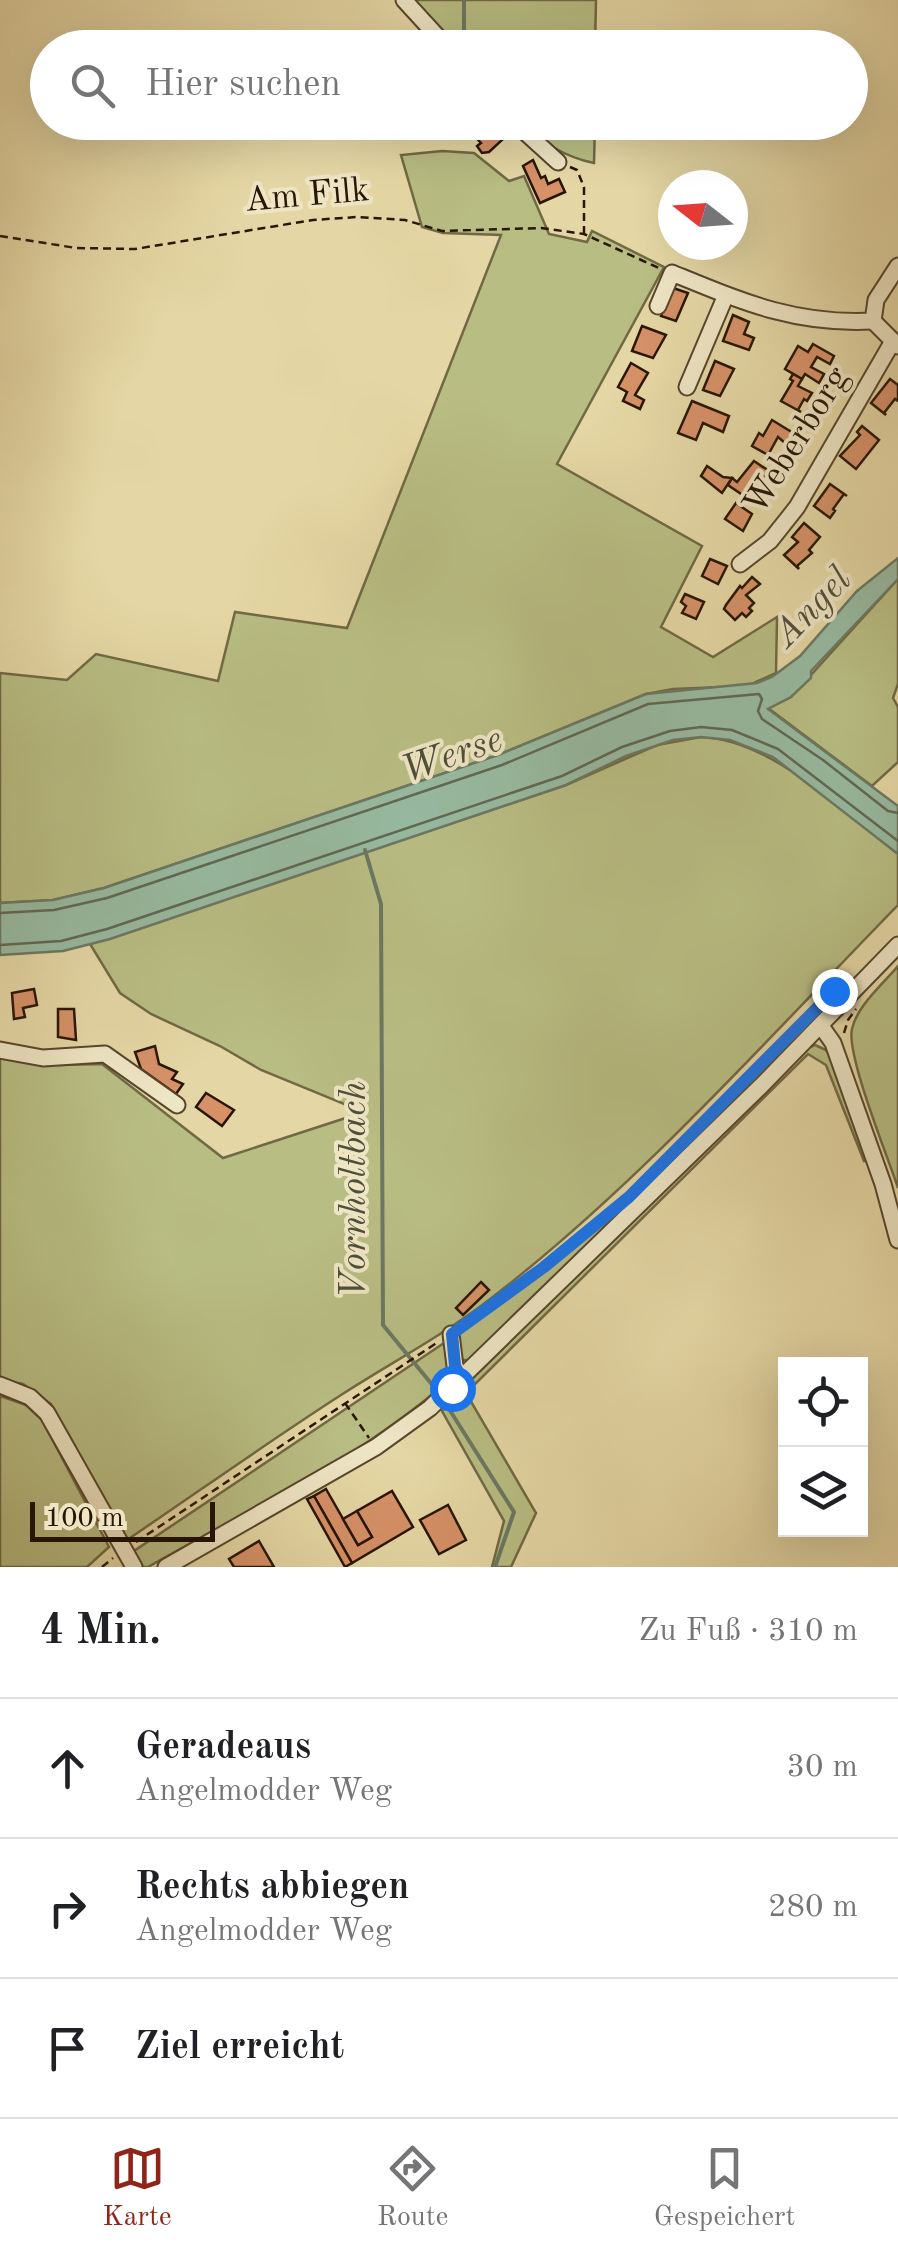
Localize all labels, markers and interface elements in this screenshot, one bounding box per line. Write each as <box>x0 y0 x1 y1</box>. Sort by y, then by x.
search box <box>30 30 868 140</box>
icon: search <box>65 58 120 113</box>
text: Hier suchen <box>145 66 341 104</box>
north arrow <box>658 170 748 260</box>
street label: Am Filk <box>243 173 371 219</box>
street label: Weberborg <box>738 361 856 521</box>
water label: Angel <box>765 561 859 657</box>
water label: Werse <box>396 721 508 791</box>
route end <box>812 969 858 1015</box>
water label: Vornholtbach <box>336 1081 374 1299</box>
map controls <box>778 1357 868 1537</box>
button: locate <box>778 1357 868 1447</box>
route start <box>430 1366 476 1412</box>
button: layers <box>778 1447 868 1537</box>
scale bar <box>30 1497 215 1542</box>
text: 100 m <box>45 1505 124 1533</box>
text: 4 Min. <box>40 1611 161 1653</box>
text: Zu Fuß · 310 m <box>639 1616 858 1648</box>
text: Geradeaus <box>135 1729 311 1767</box>
icon: ahead <box>40 1741 95 1796</box>
text: 30 m <box>787 1752 858 1784</box>
text: Angelmodder Weg <box>135 1776 392 1808</box>
text: Rechts abbiegen <box>135 1869 409 1907</box>
icon: right <box>40 1881 95 1936</box>
text: 280 m <box>768 1892 858 1924</box>
text: Angelmodder Weg <box>135 1916 392 1948</box>
icon: arrive <box>40 2021 95 2076</box>
text: Ziel erreicht <box>135 2029 344 2067</box>
tab: Karte <box>103 2141 172 2236</box>
tab: Route <box>377 2141 448 2236</box>
tab: Gespeichert <box>654 2141 795 2236</box>

